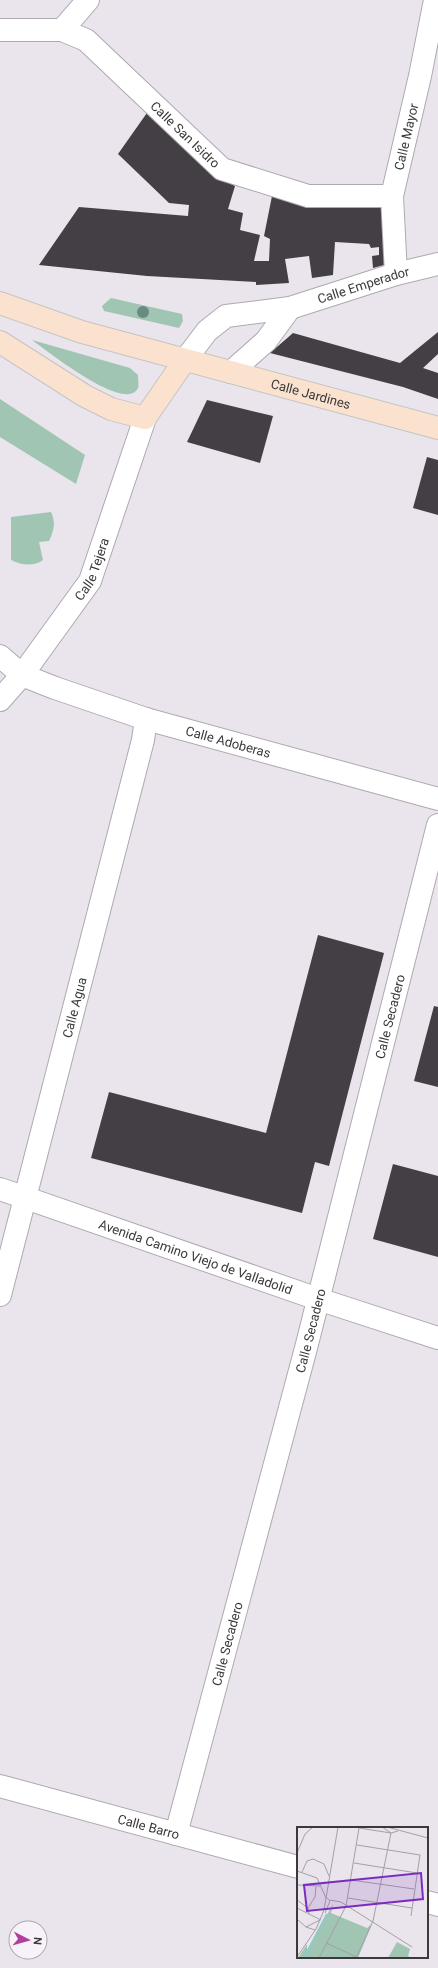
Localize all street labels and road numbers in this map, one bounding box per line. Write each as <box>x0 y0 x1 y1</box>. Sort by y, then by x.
street label: Calle San Isidro <box>148 98 223 171</box>
street label: Calle Mayor <box>391 101 421 172</box>
street label: Calle Emperador <box>315 263 411 306</box>
street label: Calle Jardines <box>269 376 353 412</box>
street label: Calle Tejera <box>71 536 112 603</box>
street label: Calle Adoberas <box>184 723 273 760</box>
street label: Calle Secadero <box>372 973 408 1060</box>
street label: Calle Agua <box>59 975 89 1039</box>
street label: Avenida Camino Viejo de Valladolid <box>97 1216 294 1297</box>
street label: Calle Secadero <box>292 1287 328 1374</box>
street label: Calle Secadero <box>208 1600 245 1687</box>
street label: Calle Barro <box>116 1811 181 1842</box>

